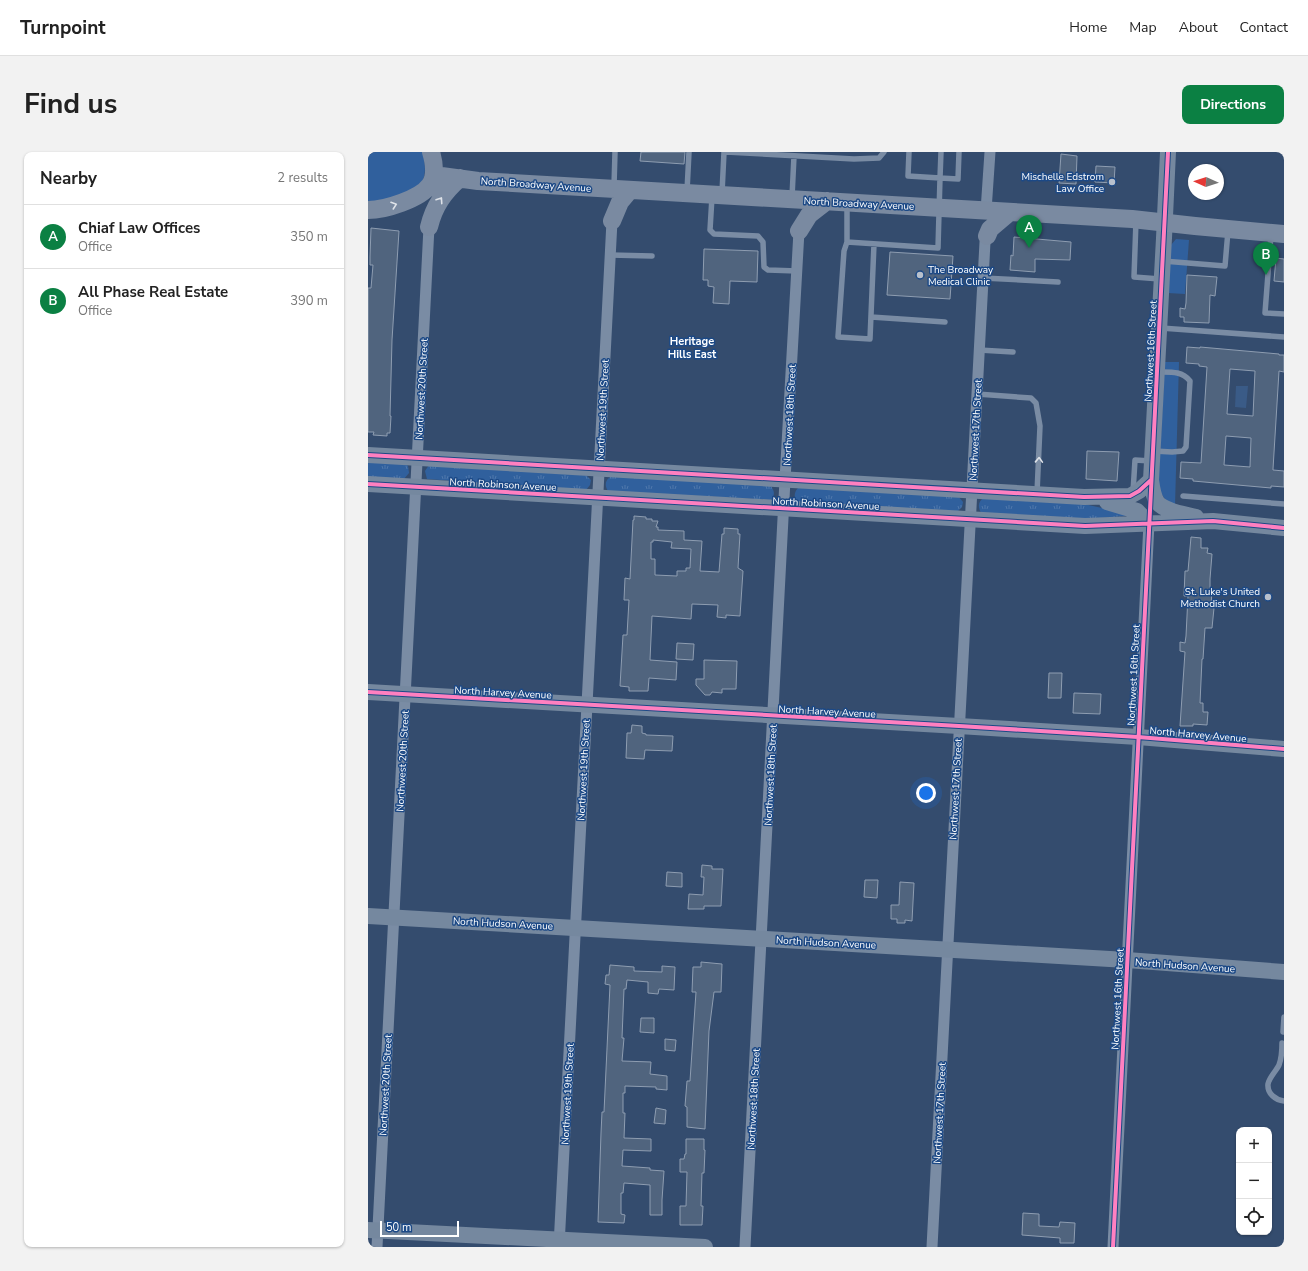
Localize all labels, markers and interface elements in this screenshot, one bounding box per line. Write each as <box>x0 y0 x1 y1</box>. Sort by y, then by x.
text: Turnpoint <box>20 15 106 41</box>
text: Home <box>1069 18 1107 37</box>
text: Map <box>1129 18 1157 37</box>
text: About <box>1179 18 1218 37</box>
text: Contact <box>1240 18 1288 37</box>
text: Find us <box>24 85 118 123</box>
button: Directions <box>1182 85 1284 124</box>
north arrow <box>1188 164 1224 200</box>
text: Nearby <box>40 167 97 190</box>
text: 2 results <box>277 169 328 187</box>
place label: Mischelle Edstrom Law Office <box>1021 170 1104 196</box>
street label: North Broadway Avenue <box>480 174 592 196</box>
marker: Mischelle Edstrom Law Office <box>1107 177 1117 187</box>
street label: North Broadway Avenue <box>803 194 915 214</box>
one-way arrow <box>435 197 443 204</box>
one-way arrow <box>391 201 398 209</box>
pin: A <box>1016 215 1042 248</box>
text: Chiaf Law Offices <box>78 218 200 238</box>
text: A <box>48 228 58 246</box>
text: 350 m <box>290 228 328 246</box>
text: Office <box>78 238 112 256</box>
pin: B <box>1253 242 1279 275</box>
place label: The Broadway Medical Clinic <box>928 263 994 289</box>
marker: The Broadway Medical Clinic <box>915 270 925 280</box>
text: All Phase Real Estate <box>78 282 228 302</box>
text: B <box>49 292 57 310</box>
text: 390 m <box>290 292 328 310</box>
street label: Northwest 16th Street <box>1141 300 1161 402</box>
text: Office <box>78 302 112 320</box>
district label: Heritage Hills East <box>668 334 717 362</box>
street label: Northwest 20th Street <box>412 338 432 440</box>
street label: Northwest 19th Street <box>593 359 613 461</box>
street label: Northwest 18th Street <box>780 364 800 466</box>
street label: Northwest 17th Street <box>966 379 986 481</box>
one-way arrow <box>1035 457 1043 463</box>
street label: North Robinson Avenue <box>449 475 557 495</box>
street label: North Robinson Avenue <box>772 494 880 514</box>
place label: St. Luke's United Methodist Church <box>1181 585 1260 611</box>
marker: St. Luke's United Methodist Church <box>1263 592 1273 602</box>
street label: Northwest 16th Street <box>1124 624 1144 726</box>
street label: North Harvey Avenue <box>454 683 552 703</box>
street label: North Harvey Avenue <box>778 702 876 722</box>
street label: Northwest 20th Street <box>393 710 413 812</box>
street label: Northwest 19th Street <box>574 719 594 821</box>
street label: Northwest 18th Street <box>761 724 781 826</box>
street label: North Harvey Avenue <box>1149 724 1247 746</box>
street label: Northwest 17th Street <box>946 738 966 840</box>
your location <box>916 783 936 803</box>
street label: North Hudson Avenue <box>453 914 553 934</box>
street label: North Hudson Avenue <box>776 933 876 953</box>
street label: Northwest 16th Street <box>1108 948 1128 1050</box>
street label: North Hudson Avenue <box>1134 956 1235 976</box>
street label: Northwest 20th Street <box>376 1034 396 1136</box>
street label: Northwest 19th Street <box>558 1043 578 1145</box>
street label: Northwest 18th Street <box>744 1048 764 1150</box>
street label: Northwest 17th Street <box>930 1062 950 1164</box>
map controls <box>1236 1127 1272 1235</box>
button: + <box>1236 1127 1272 1163</box>
button: − <box>1236 1163 1272 1199</box>
button: locate <box>1236 1199 1272 1235</box>
scale bar <box>380 1219 459 1238</box>
text: 50 m <box>386 1220 411 1235</box>

